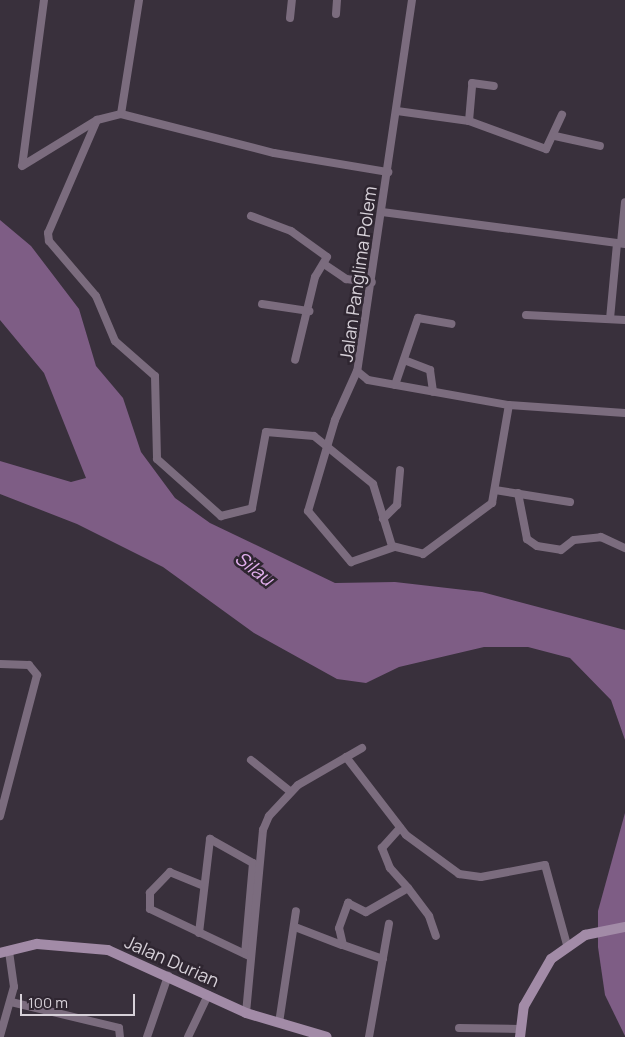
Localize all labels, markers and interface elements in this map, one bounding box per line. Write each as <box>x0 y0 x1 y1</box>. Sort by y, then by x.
street label: Jalan Panglima Polem <box>335 185 381 363</box>
water label: Silau <box>230 547 278 591</box>
street label: Jalan Durian <box>121 931 223 991</box>
scale bar <box>22 984 138 1016</box>
text: 100 m <box>28 992 68 1013</box>

